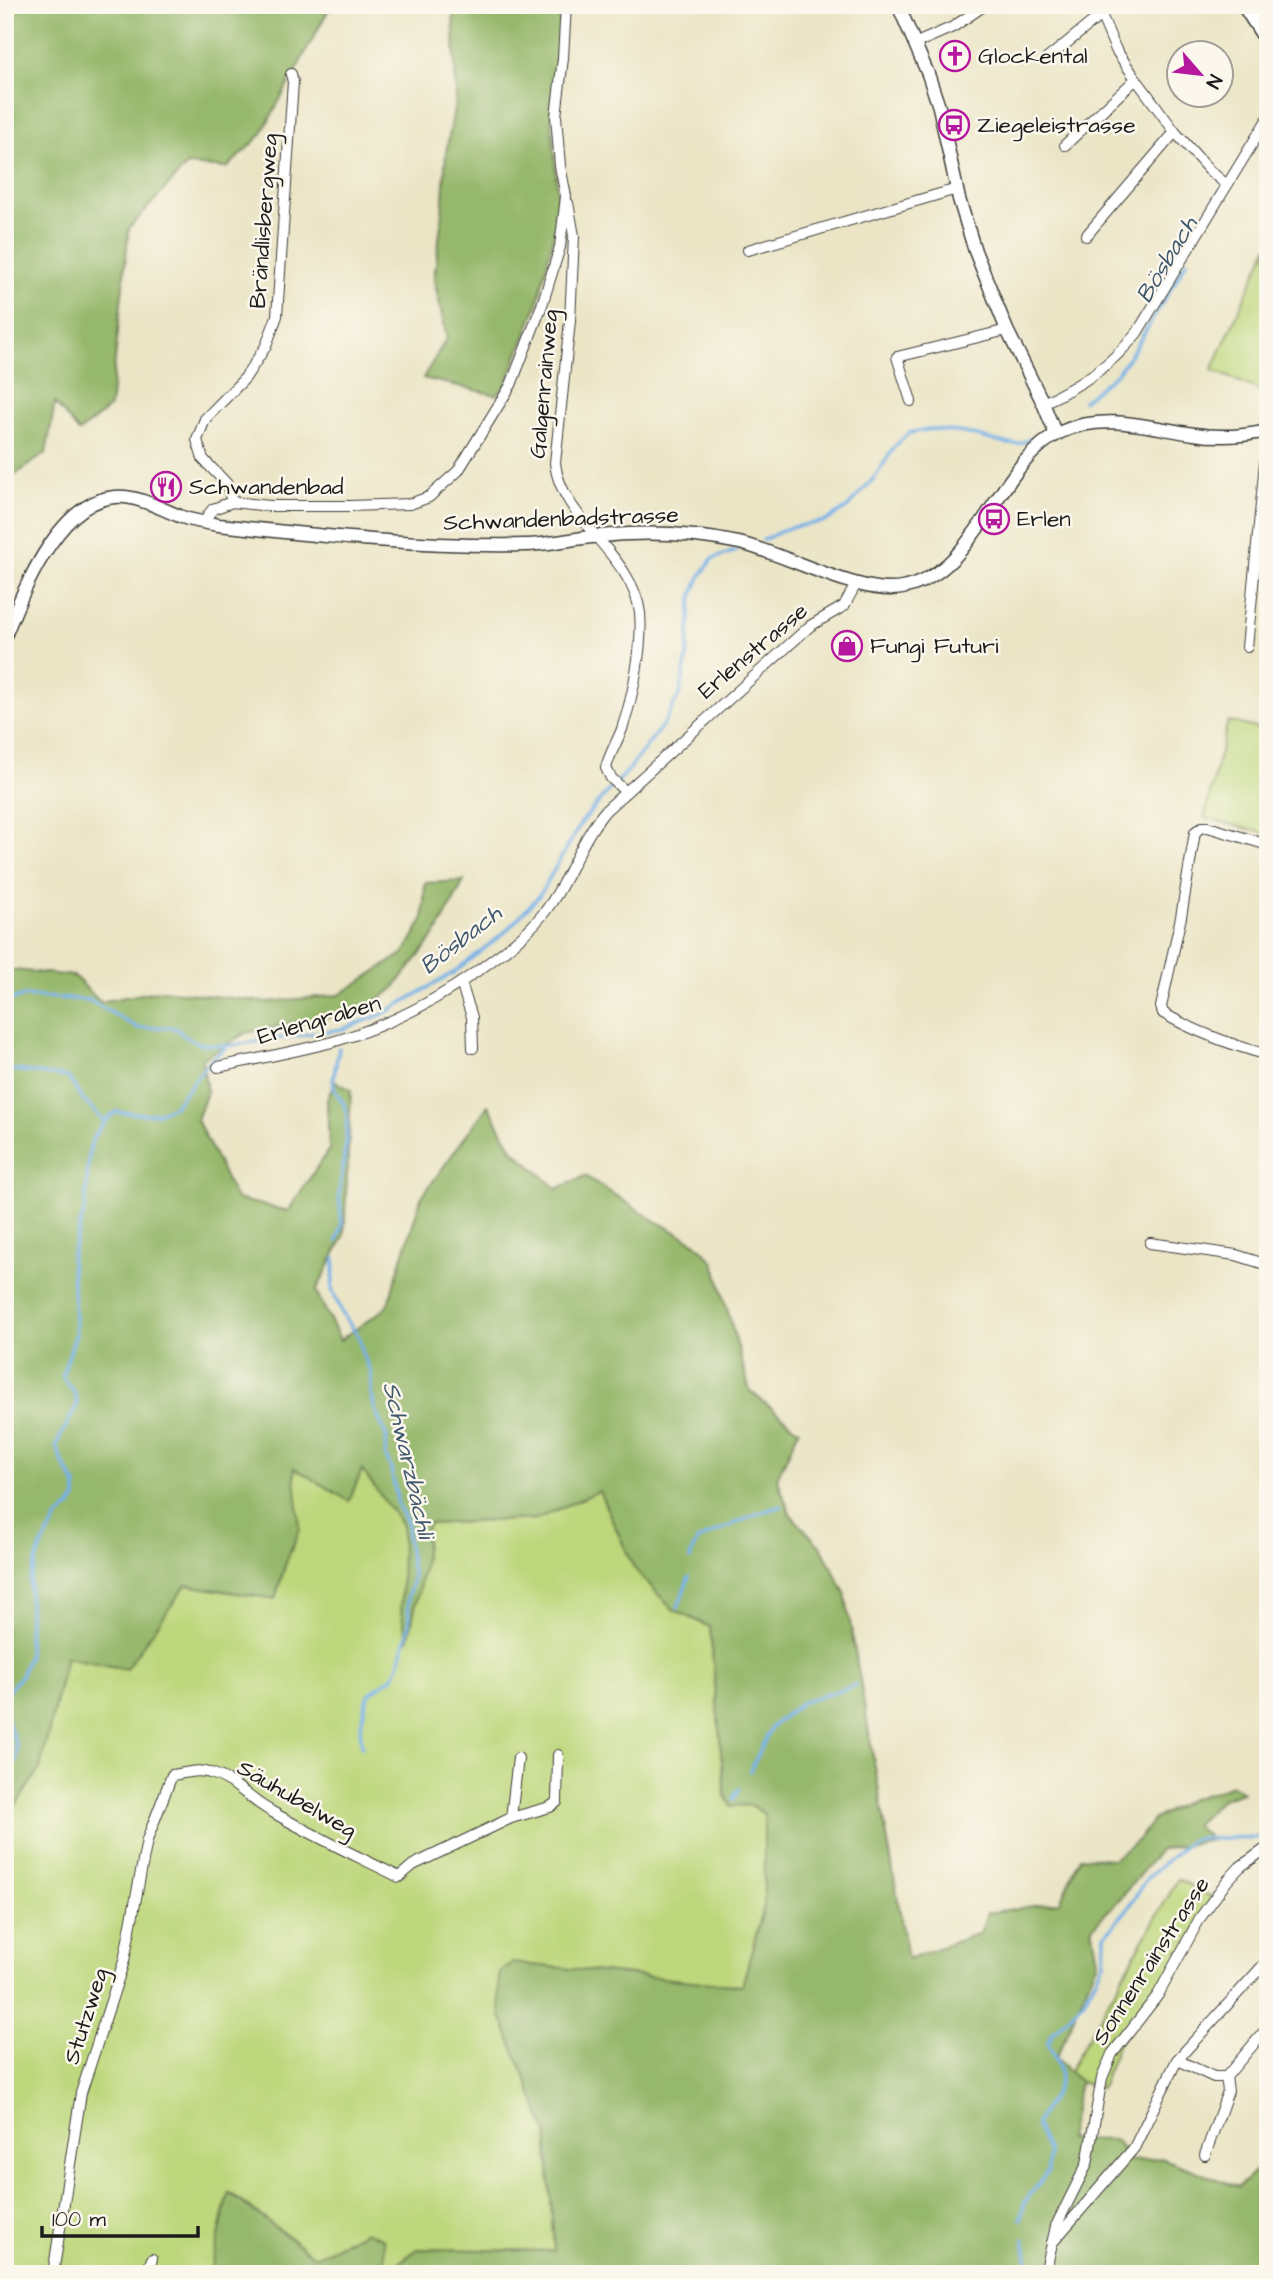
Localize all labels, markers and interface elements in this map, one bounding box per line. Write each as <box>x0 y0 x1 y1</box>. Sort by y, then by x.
north arrow <box>1164 38 1234 108</box>
church icon: Glockental <box>938 39 972 73</box>
place label: Glockental <box>978 40 1088 72</box>
text: N <box>1199 70 1228 93</box>
bus stop icon: Ziegeleistrasse <box>937 108 971 142</box>
place label: Ziegeleistrasse <box>977 109 1136 142</box>
street label: Brändlisbergweg <box>242 132 287 310</box>
water label: Bösbach <box>1128 209 1207 310</box>
street label: Galgenrainweg <box>522 308 567 460</box>
restaurant icon: Schwandenbad <box>149 470 183 504</box>
place label: Schwandenbad <box>189 471 344 503</box>
street label: Schwandenbadstrasse <box>443 499 679 539</box>
bus stop icon: Erlen <box>977 502 1011 536</box>
place label: Erlen <box>1017 503 1071 535</box>
street label: Erlenstrasse <box>691 595 815 707</box>
shop icon: Fungi Futuri <box>830 629 864 663</box>
place label: Fungi Futuri <box>870 630 999 663</box>
water label: Bösbach <box>413 897 510 983</box>
street label: Erlengraben <box>254 987 385 1054</box>
water label: Schwarzbächli <box>374 1379 443 1545</box>
street label: Säuhubelweg <box>231 1752 363 1847</box>
street label: Sonnenrainstrasse <box>1085 1871 1217 2051</box>
street label: Stutzweg <box>55 1964 118 2069</box>
scale bar <box>42 2195 198 2239</box>
text: 100 m <box>52 2205 107 2234</box>

